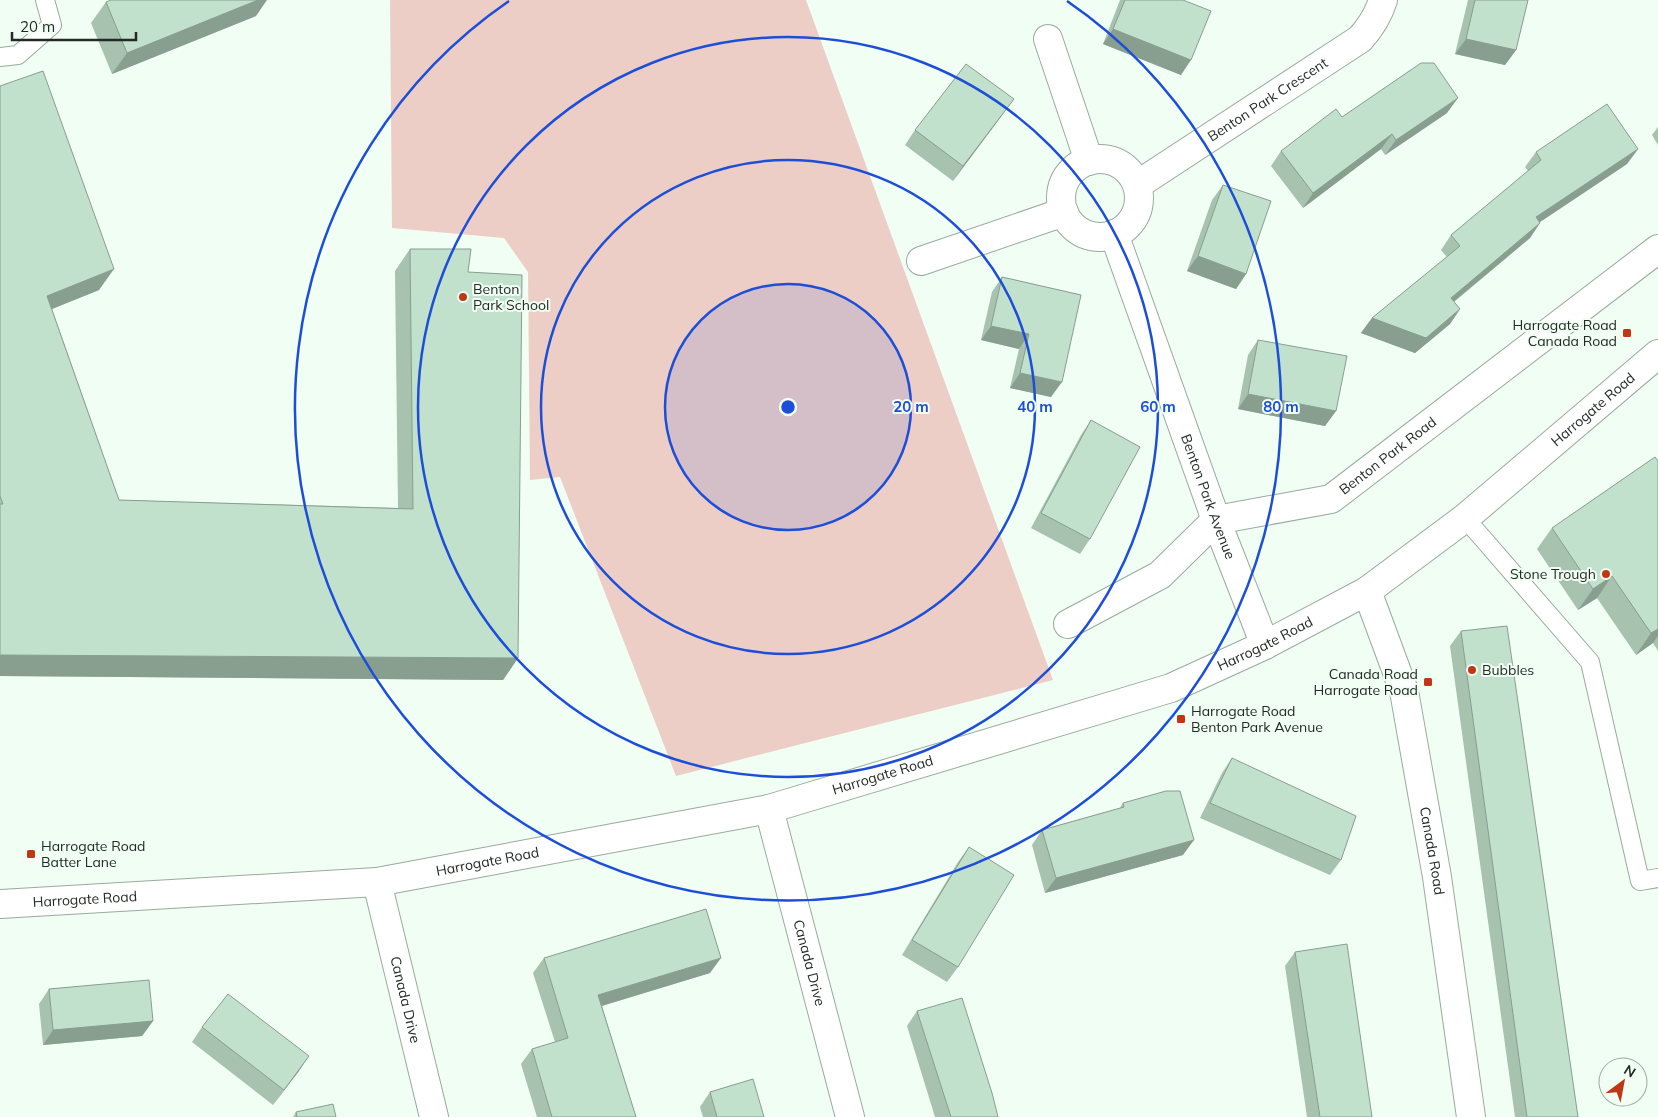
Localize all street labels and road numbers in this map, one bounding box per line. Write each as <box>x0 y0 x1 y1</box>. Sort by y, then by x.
street label: Benton Park Crescent <box>1204 54 1331 145</box>
street label: Harrogate Road <box>1547 369 1639 450</box>
street label: Benton Park Road <box>1336 413 1440 499</box>
street label: Benton Park Avenue <box>1177 432 1239 562</box>
street label: Harrogate Road <box>1214 612 1316 675</box>
street label: Harrogate Road <box>830 751 935 798</box>
street label: Canada Road <box>1416 805 1448 896</box>
street label: Harrogate Road <box>434 843 541 880</box>
street label: Harrogate Road <box>32 887 138 911</box>
street label: Canada Drive <box>789 918 829 1008</box>
street label: Canada Drive <box>386 954 425 1045</box>

